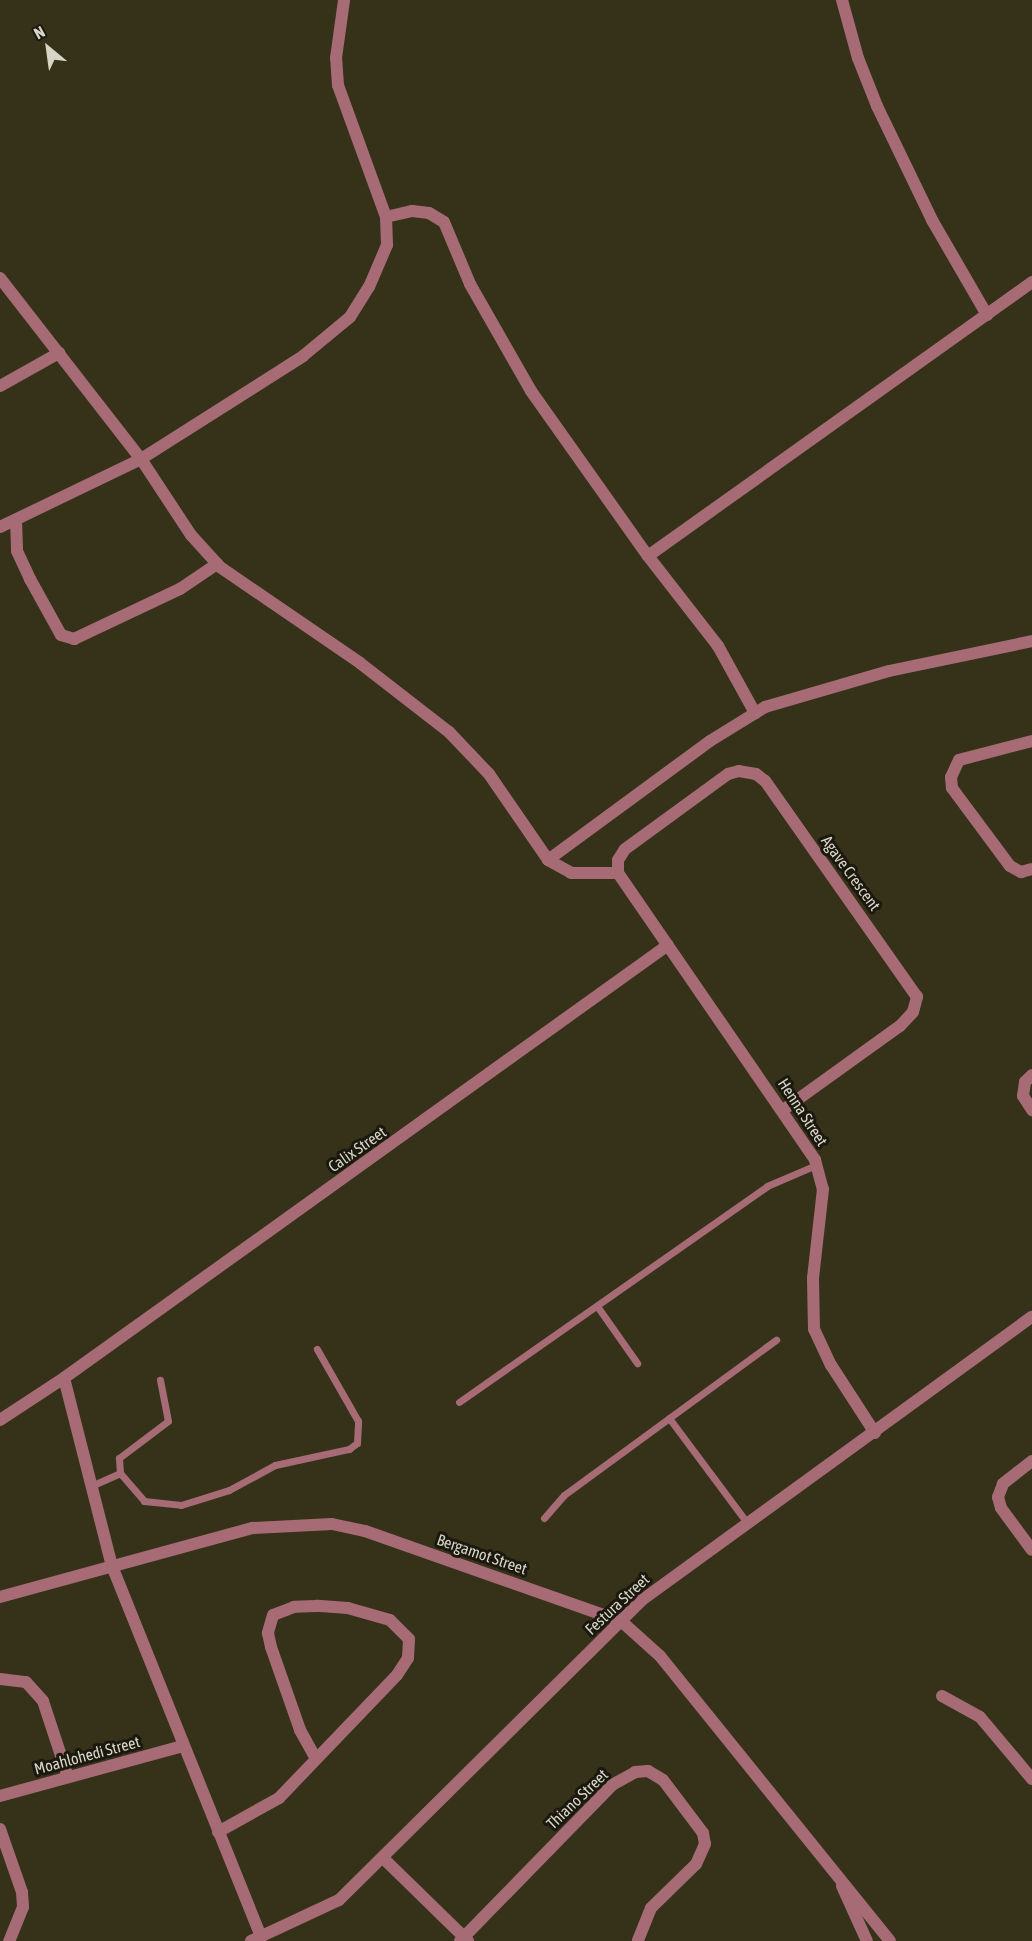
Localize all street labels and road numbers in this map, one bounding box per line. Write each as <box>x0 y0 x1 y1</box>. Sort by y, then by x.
street label: Agave Crescent <box>817 832 885 914</box>
street label: Henna Street <box>774 1075 832 1149</box>
street label: Calix Street <box>324 1122 390 1176</box>
street label: Bergamot Street <box>434 1530 530 1578</box>
street label: Festura Street <box>581 1570 653 1638</box>
street label: Moahlohedi Street <box>32 1732 142 1778</box>
street label: Thiano Street <box>542 1765 612 1833</box>

